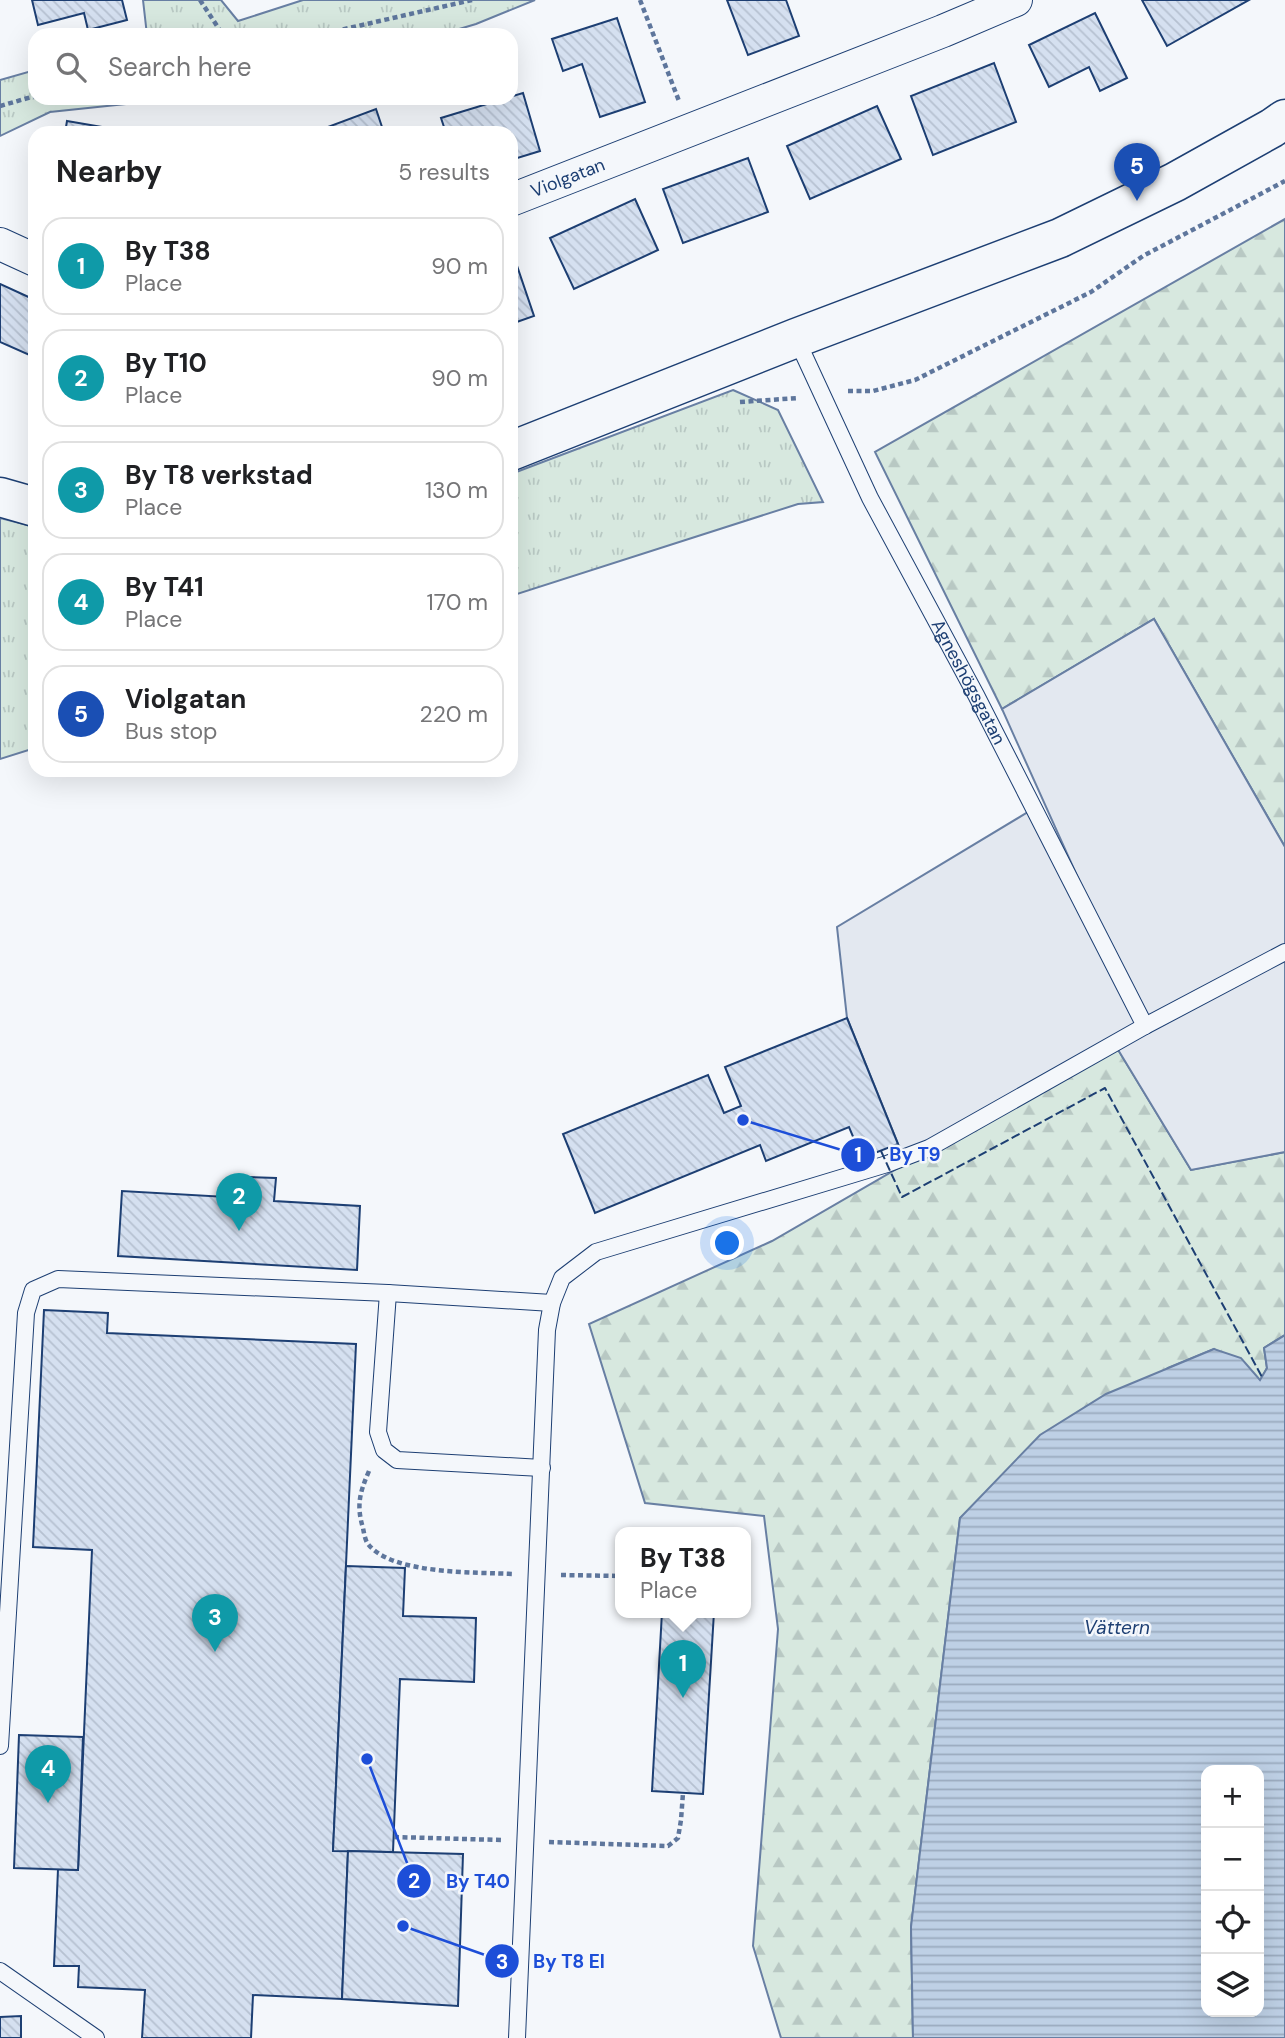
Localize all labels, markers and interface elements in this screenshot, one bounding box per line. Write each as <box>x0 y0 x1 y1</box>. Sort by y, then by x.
search box <box>28 28 518 105</box>
icon: search <box>52 48 90 86</box>
text: Search here <box>108 50 251 84</box>
pin: 5 <box>1114 143 1160 201</box>
text: Nearby <box>56 152 162 191</box>
street label: Violgatan <box>527 152 608 203</box>
text: 5 results <box>398 157 490 187</box>
text: By T38 <box>125 234 211 268</box>
text: 1 <box>77 251 85 281</box>
text: 90 m <box>431 251 488 281</box>
text: Place <box>125 268 182 298</box>
text: By T10 <box>125 346 207 380</box>
text: 2 <box>74 363 88 393</box>
text: 90 m <box>431 363 488 393</box>
text: Place <box>125 380 182 410</box>
text: By T8 verkstad <box>125 458 313 492</box>
text: 3 <box>74 475 88 505</box>
text: 130 m <box>425 475 488 505</box>
text: Place <box>125 492 182 522</box>
text: By T41 <box>125 570 204 604</box>
text: 4 <box>74 587 88 617</box>
text: 170 m <box>427 587 488 617</box>
text: Place <box>125 604 182 634</box>
street label: Agneshögsgatan <box>926 615 1011 749</box>
text: Violgatan <box>125 682 246 716</box>
text: 5 <box>74 699 88 729</box>
text: 220 m <box>419 699 488 729</box>
text: Bus stop <box>125 716 217 746</box>
callout: By T9 <box>841 1135 955 1175</box>
text: 1 <box>854 1141 862 1169</box>
text: By T9 <box>889 1142 941 1167</box>
pin: 2 <box>216 1173 262 1231</box>
your location <box>710 1226 744 1260</box>
popup <box>615 1527 751 1618</box>
text: By T38 <box>640 1541 726 1575</box>
text: Place <box>640 1575 697 1605</box>
pin: 3 <box>192 1594 238 1652</box>
water label: Vättern <box>1084 1615 1150 1640</box>
pin: 1 <box>660 1640 706 1698</box>
pin: 4 <box>25 1745 71 1803</box>
map controls <box>1201 1765 1264 2017</box>
button: + <box>1201 1765 1264 1828</box>
button: − <box>1201 1828 1264 1891</box>
callout: By T40 <box>397 1861 524 1901</box>
text: 2 <box>408 1867 420 1895</box>
text: By T40 <box>446 1869 510 1894</box>
button: locate <box>1201 1891 1264 1954</box>
callout: By T8 El <box>484 1941 619 1981</box>
text: 3 <box>496 1948 508 1976</box>
text: By T8 El <box>533 1949 605 1974</box>
button: layers <box>1201 1954 1264 2017</box>

